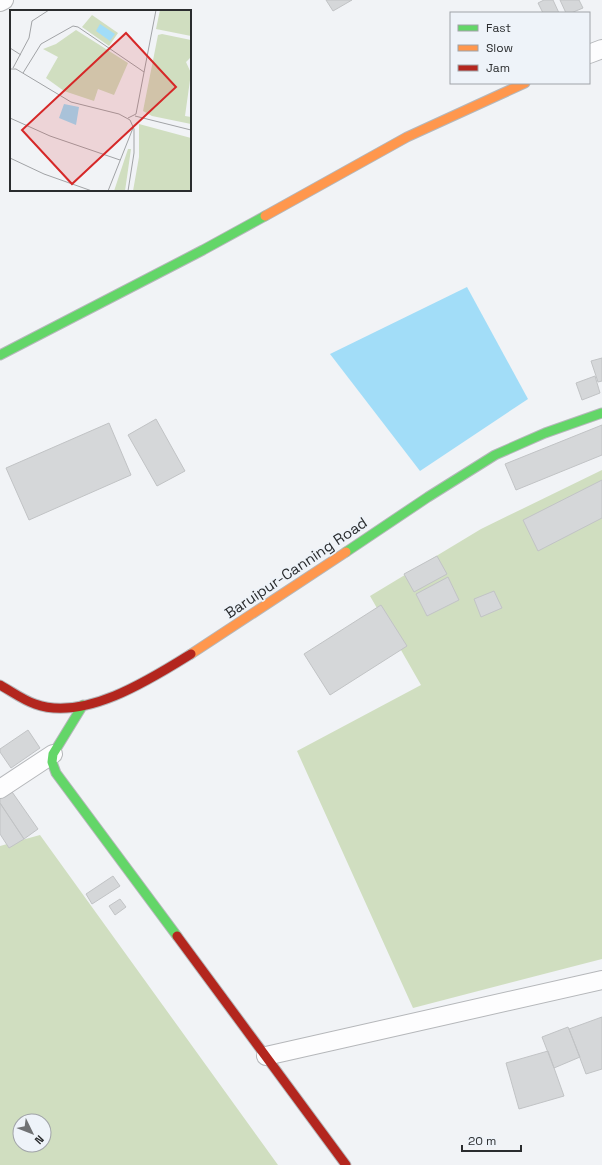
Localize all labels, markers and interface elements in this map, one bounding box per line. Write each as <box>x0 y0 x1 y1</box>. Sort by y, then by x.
inset map <box>10 10 191 191</box>
legend <box>450 12 590 84</box>
text: Fast <box>486 20 511 36</box>
text: Slow <box>486 40 513 56</box>
text: Jam <box>486 60 510 76</box>
street label: Baruipur-Canning Road <box>221 513 371 622</box>
north arrow <box>12 1113 52 1153</box>
scale bar <box>462 1127 521 1153</box>
text: N <box>32 1132 47 1147</box>
text: 20 m <box>468 1133 496 1149</box>

